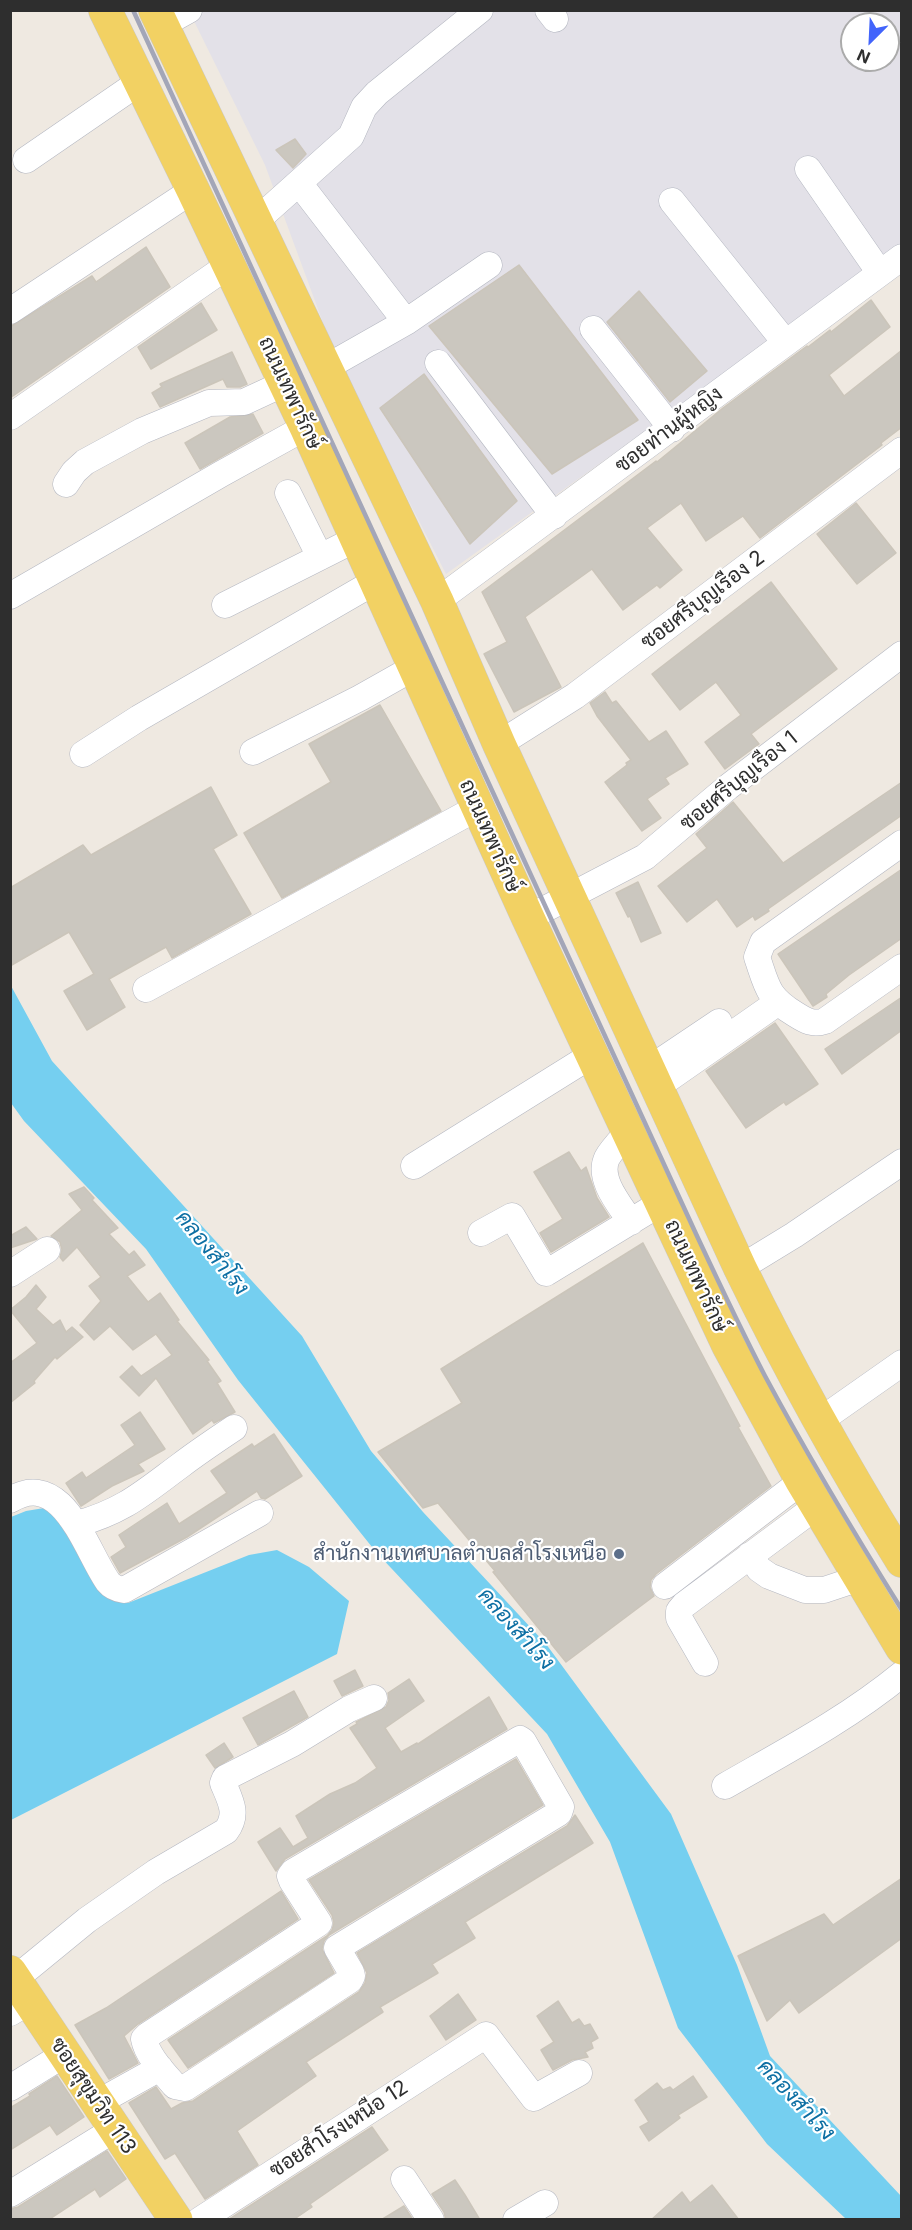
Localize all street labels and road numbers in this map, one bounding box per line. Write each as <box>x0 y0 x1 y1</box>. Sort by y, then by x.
street label: ถนนเทพารักษ์ <box>253 333 327 453</box>
street label: ซอยท่านผู้หญิง <box>610 381 728 479</box>
street label: ซอยศรีบุญเรือง 2 <box>636 545 770 655</box>
street label: ซอยศรีบุญเรือง 1 <box>675 726 803 836</box>
street label: ถนนเทพารักษ์ <box>454 776 526 896</box>
street label: ถนนเทพารักษ์ <box>659 1216 733 1336</box>
street label: ซอยสุขุมวิท 113 <box>45 2033 141 2159</box>
street label: ซอยสำโรงเหนือ 12 <box>265 2075 413 2183</box>

